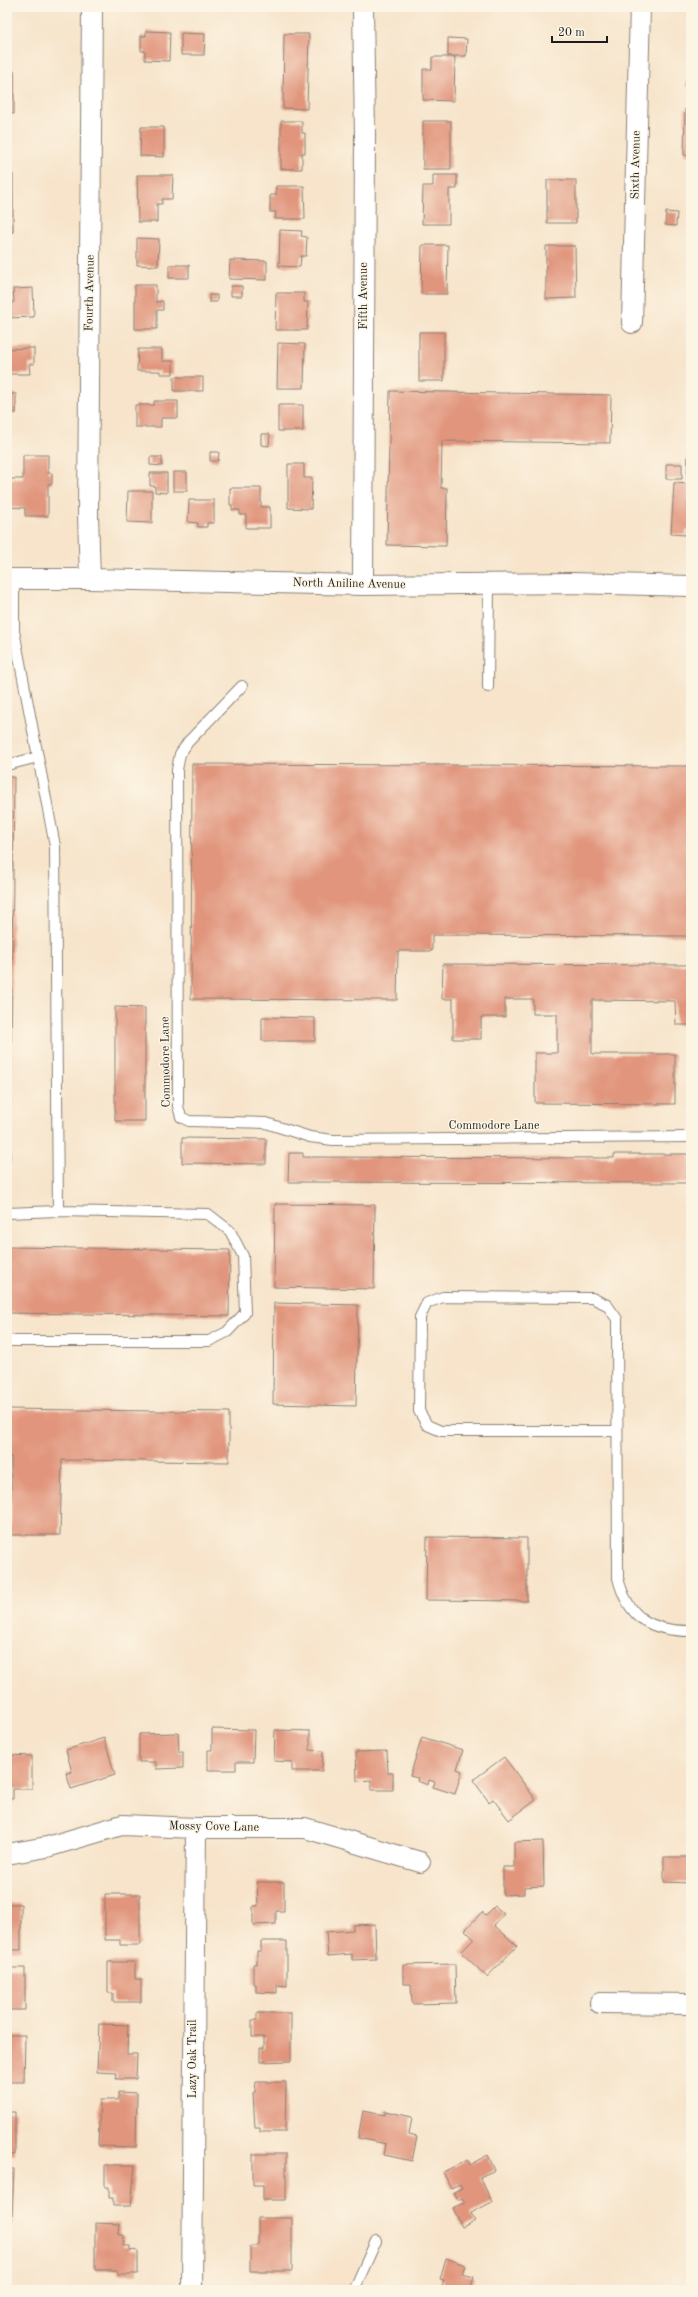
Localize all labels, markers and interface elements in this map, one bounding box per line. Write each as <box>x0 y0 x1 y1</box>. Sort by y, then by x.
scale bar <box>552 18 607 44</box>
text: 20 m <box>558 27 585 39</box>
street label: Sixth Avenue <box>629 130 643 200</box>
street label: Fourth Avenue <box>83 254 97 331</box>
street label: Fifth Avenue <box>358 262 370 330</box>
street label: North Aniline Avenue <box>292 577 406 591</box>
street label: Commodore Lane <box>159 1016 173 1108</box>
street label: Commodore Lane <box>449 1120 540 1132</box>
street label: Mossy Cove Lane <box>169 1820 260 1834</box>
street label: Lazy Oak Trail <box>187 2020 199 2098</box>

